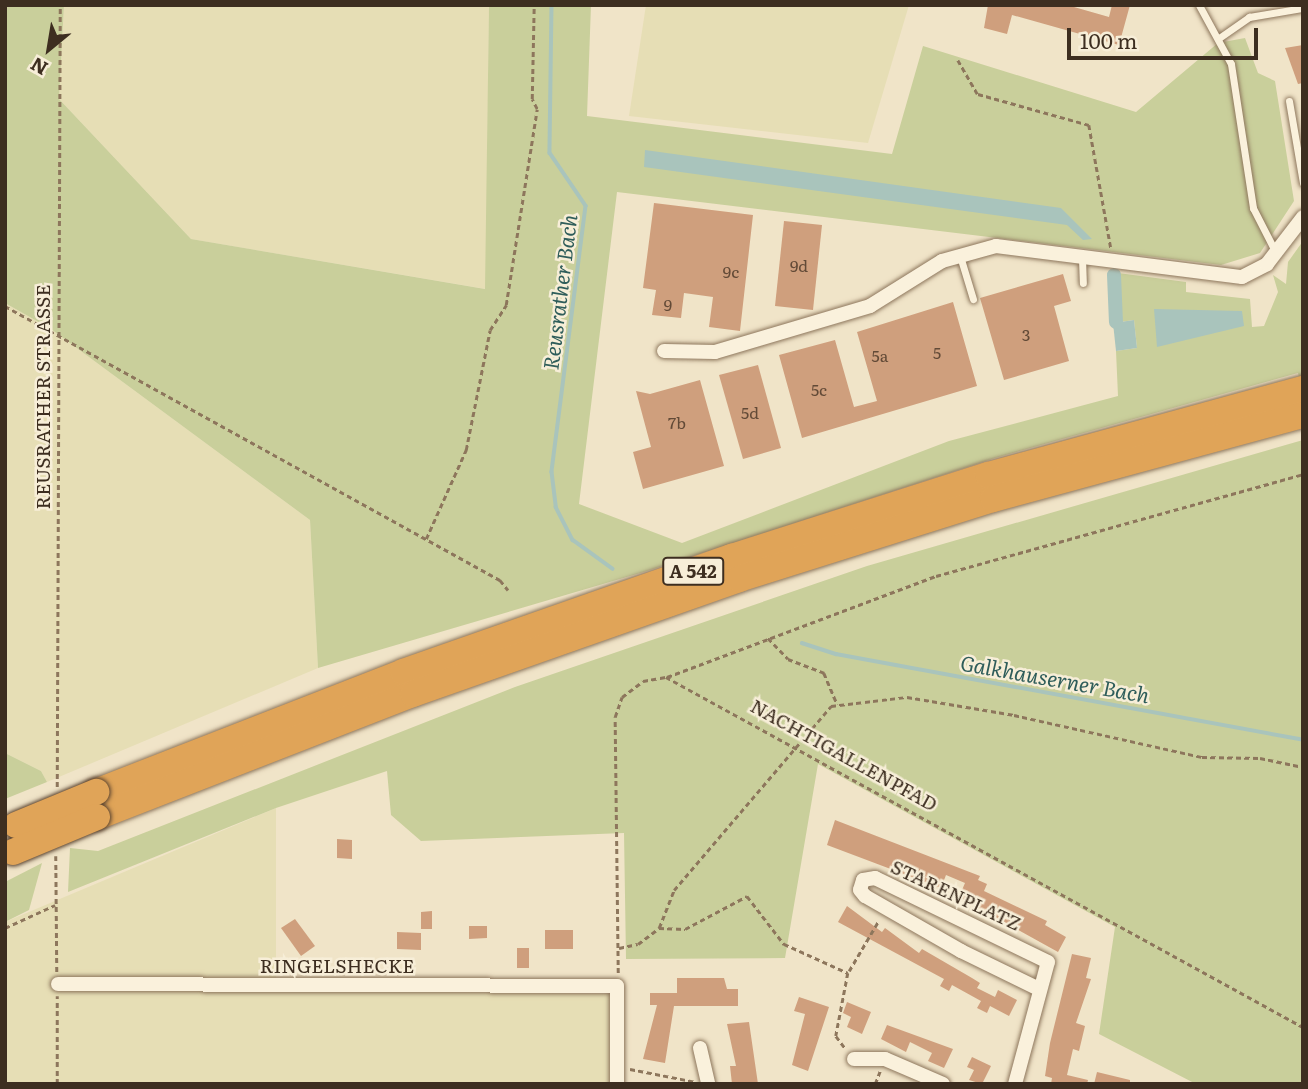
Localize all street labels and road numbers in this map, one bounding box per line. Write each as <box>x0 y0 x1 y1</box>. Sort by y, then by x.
street label: REUSRATHER STRASSE <box>32 284 54 510</box>
road number: A 542 <box>662 556 724 586</box>
street label: NACHTIGALLENPFAD <box>747 694 941 816</box>
street label: STARENPLATZ <box>887 855 1025 935</box>
street label: RINGELSHECKE <box>260 955 414 977</box>

